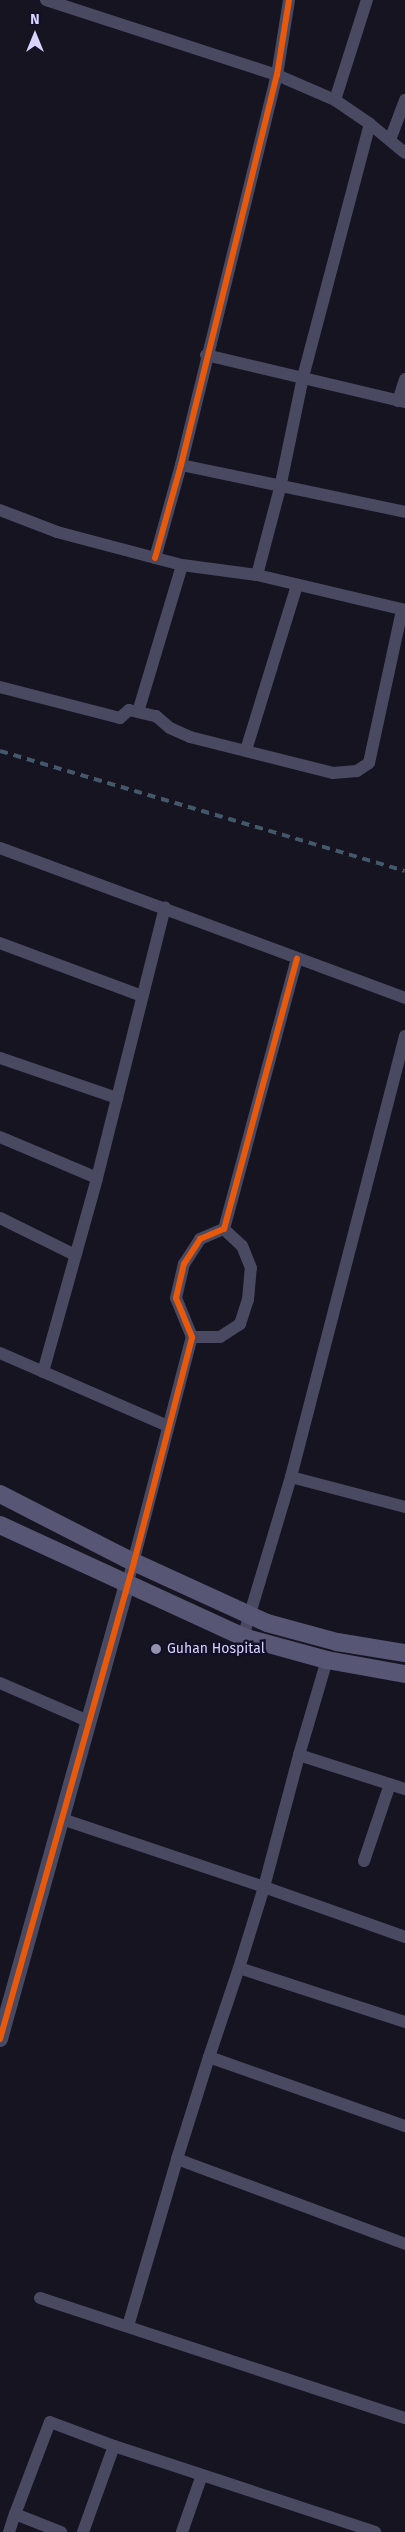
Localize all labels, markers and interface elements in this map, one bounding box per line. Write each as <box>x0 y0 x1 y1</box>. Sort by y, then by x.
north arrow <box>10 10 60 60</box>
text: N <box>30 11 40 28</box>
place label: Guhan Hospital <box>167 1641 265 1657</box>
marker: Guhan Hospital <box>149 1642 163 1656</box>

